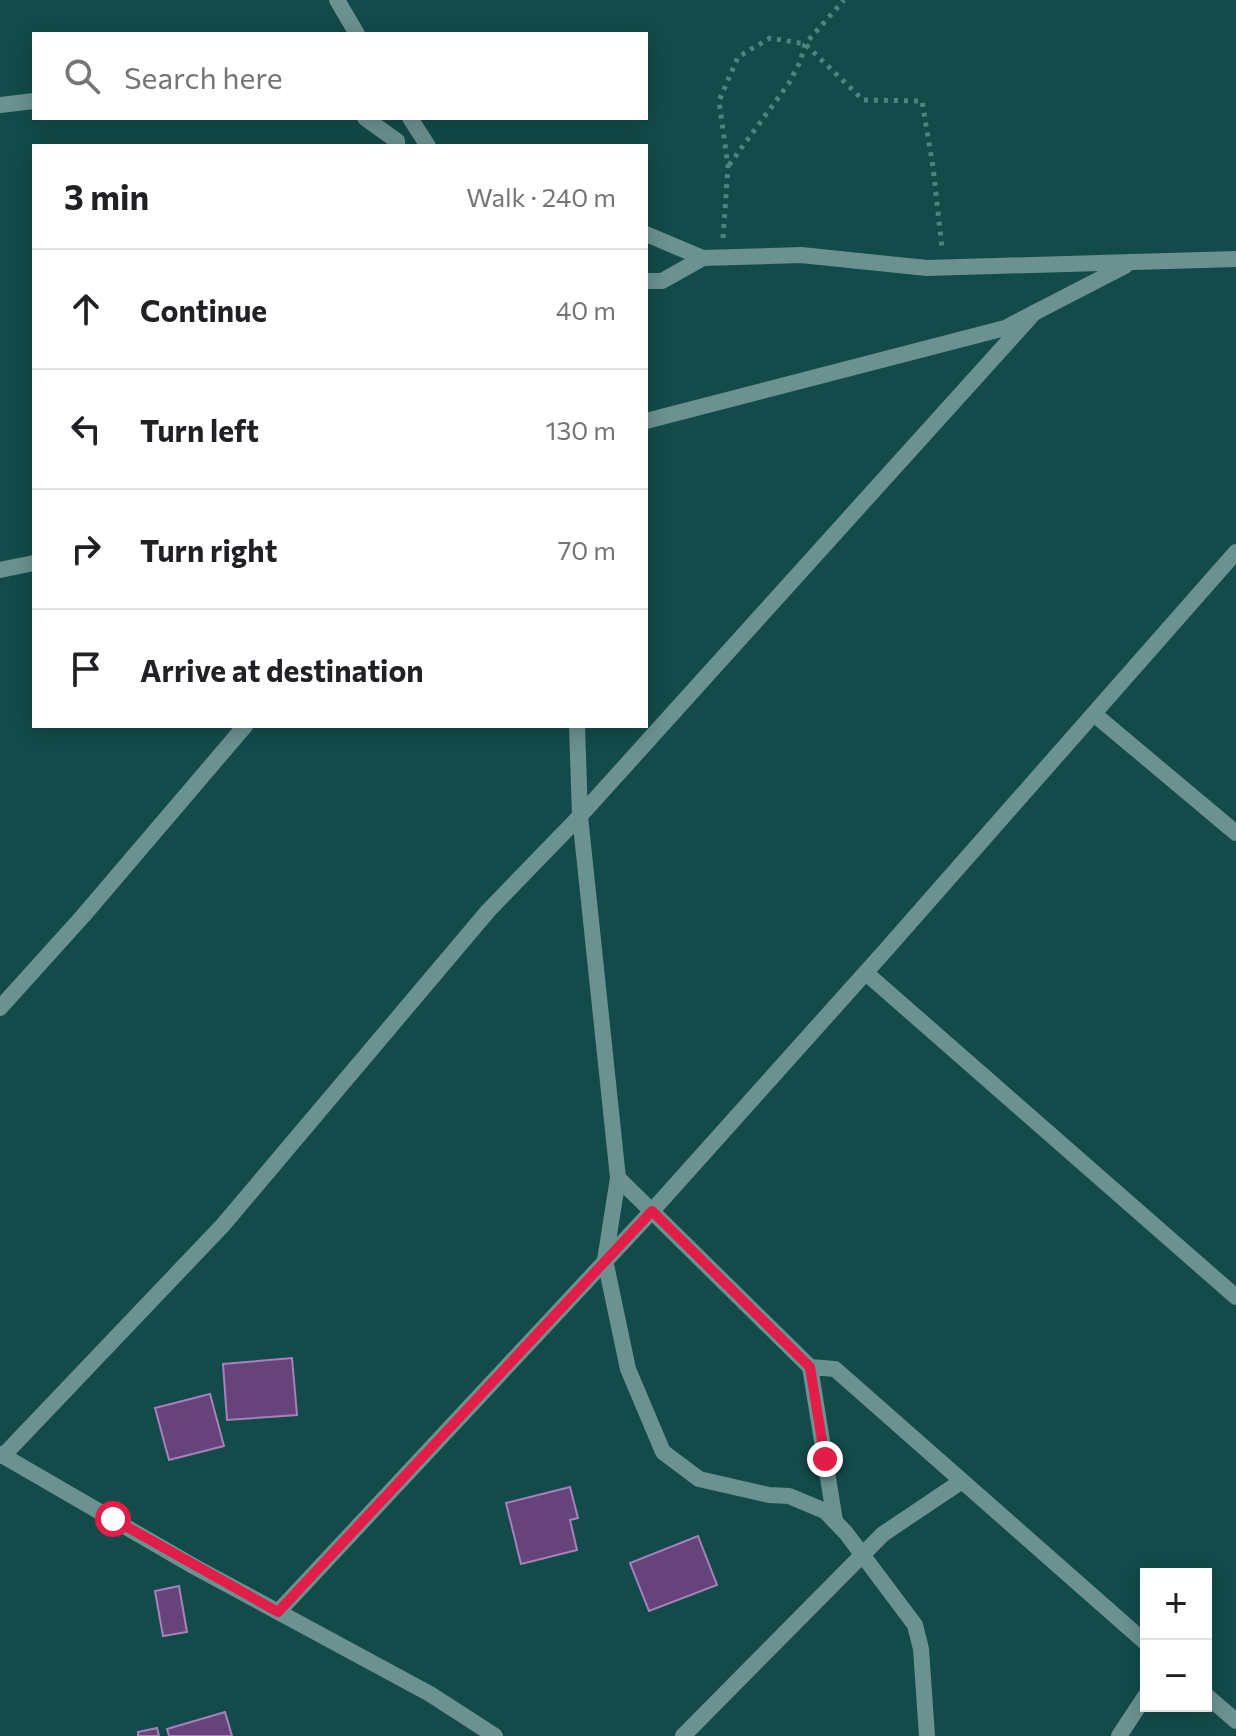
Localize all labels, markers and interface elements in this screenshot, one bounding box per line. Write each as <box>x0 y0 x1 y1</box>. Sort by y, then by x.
search box <box>32 32 648 120</box>
icon: search <box>60 54 104 98</box>
text: Search here <box>124 58 283 95</box>
text: 3 min <box>64 175 149 217</box>
text: Walk · 240 m <box>466 181 616 212</box>
icon: ahead <box>64 287 108 331</box>
text: Continue <box>140 291 267 328</box>
text: 40 m <box>556 294 616 325</box>
icon: left <box>64 407 108 451</box>
text: Turn left <box>140 411 259 448</box>
text: 130 m <box>545 414 616 445</box>
icon: right <box>64 527 108 571</box>
text: Turn right <box>140 531 277 568</box>
text: 70 m <box>558 534 616 565</box>
icon: arrive <box>64 647 108 691</box>
text: Arrive at destination <box>140 651 424 688</box>
route end <box>807 1441 843 1477</box>
route start <box>95 1501 131 1537</box>
map controls <box>1140 1568 1212 1712</box>
button: + <box>1140 1568 1212 1640</box>
button: − <box>1140 1640 1212 1712</box>

